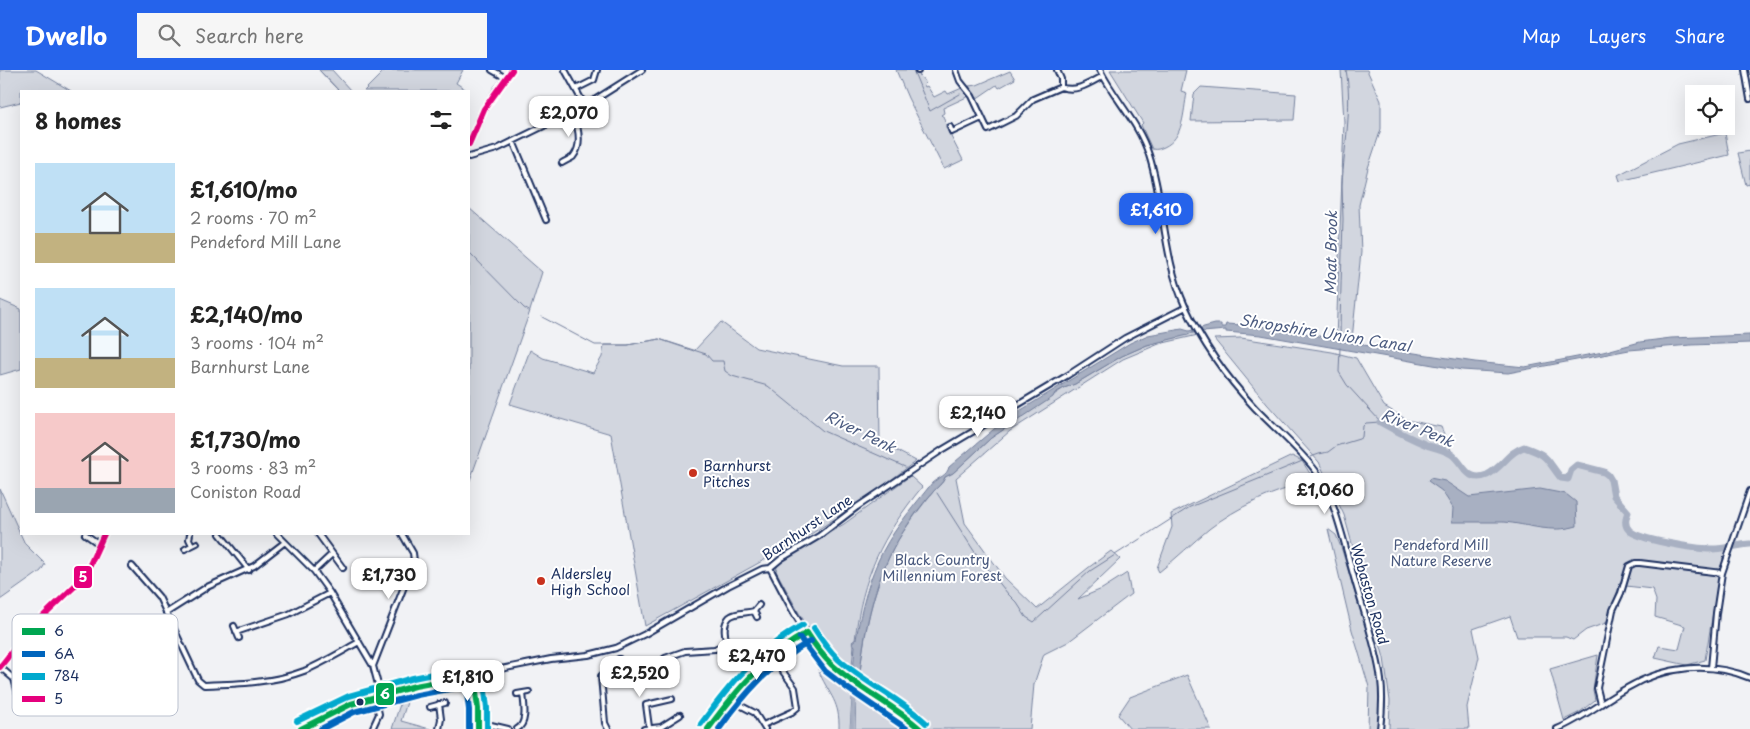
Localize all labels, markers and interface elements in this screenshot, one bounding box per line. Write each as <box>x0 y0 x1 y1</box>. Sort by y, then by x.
search box <box>137 13 487 58</box>
text: Dwello <box>25 17 107 53</box>
icon: search <box>155 21 183 49</box>
text: Search here <box>195 21 304 49</box>
text: Map <box>1522 22 1561 49</box>
text: Layers <box>1589 22 1646 49</box>
text: Share <box>1674 22 1725 49</box>
map controls <box>1685 85 1735 135</box>
button: locate <box>1685 85 1735 135</box>
pin: £2,070 <box>528 96 610 138</box>
text: £2,070 <box>540 100 598 124</box>
text: 8 homes <box>35 104 121 136</box>
icon: filters <box>427 106 455 134</box>
text: £1,610/mo <box>190 173 297 205</box>
icon: home <box>75 183 135 243</box>
pin: £1,610 <box>1115 192 1197 235</box>
text: £1,610 <box>1130 197 1182 221</box>
text: 2 rooms · 70 m² <box>190 205 317 229</box>
water label: Moat Brook <box>1318 209 1342 295</box>
text: Pendeford Mill Lane <box>190 229 341 253</box>
text: £2,140/mo <box>190 298 303 330</box>
water label: Shropshire Union Canal <box>1238 307 1414 357</box>
icon: home <box>75 308 135 368</box>
text: 3 rooms · 104 m² <box>190 330 324 354</box>
text: Barnhurst Lane <box>190 354 310 378</box>
pin: £2,140 <box>937 396 1019 438</box>
text: £2,140 <box>950 400 1006 424</box>
water label: River Penk <box>1378 402 1459 452</box>
water label: River Penk <box>822 404 901 458</box>
text: £1,730/mo <box>190 423 300 455</box>
icon: home <box>75 433 135 493</box>
text: 3 rooms · 83 m² <box>190 455 316 479</box>
place label: Barnhurst Pitches <box>703 455 771 492</box>
marker: Barnhurst Pitches <box>687 467 699 479</box>
pin: £1,060 <box>1284 472 1366 515</box>
text: £1,060 <box>1296 477 1354 501</box>
text: Coniston Road <box>190 479 301 503</box>
street label: Barnhurst Lane <box>758 489 856 565</box>
park label: Pendeford Mill Nature Reserve <box>1390 534 1492 571</box>
street label: Wobaston Road <box>1346 541 1394 647</box>
park label: Black Country Millennium Forest <box>882 549 1002 586</box>
pin: £1,730 <box>348 558 430 600</box>
text: £1,730 <box>362 562 416 586</box>
place label: Aldersley High School <box>551 563 630 600</box>
line badge: 5 <box>73 565 93 589</box>
text: 5 <box>79 566 88 587</box>
marker: Aldersley High School <box>535 575 547 587</box>
legend <box>12 614 178 716</box>
text: 6 <box>54 620 64 641</box>
pin: £2,470 <box>716 638 798 681</box>
text: 6A <box>54 643 75 664</box>
text: £2,470 <box>728 643 786 667</box>
pin: £2,520 <box>599 656 681 698</box>
pin: £1,810 <box>427 660 509 702</box>
text: £2,520 <box>611 660 669 684</box>
text: £1,810 <box>442 664 494 688</box>
text: 784 <box>54 665 80 686</box>
line badge: 6 <box>375 682 395 706</box>
text: 6 <box>380 683 390 704</box>
text: 5 <box>54 688 63 709</box>
unlabelled marker <box>355 697 365 707</box>

